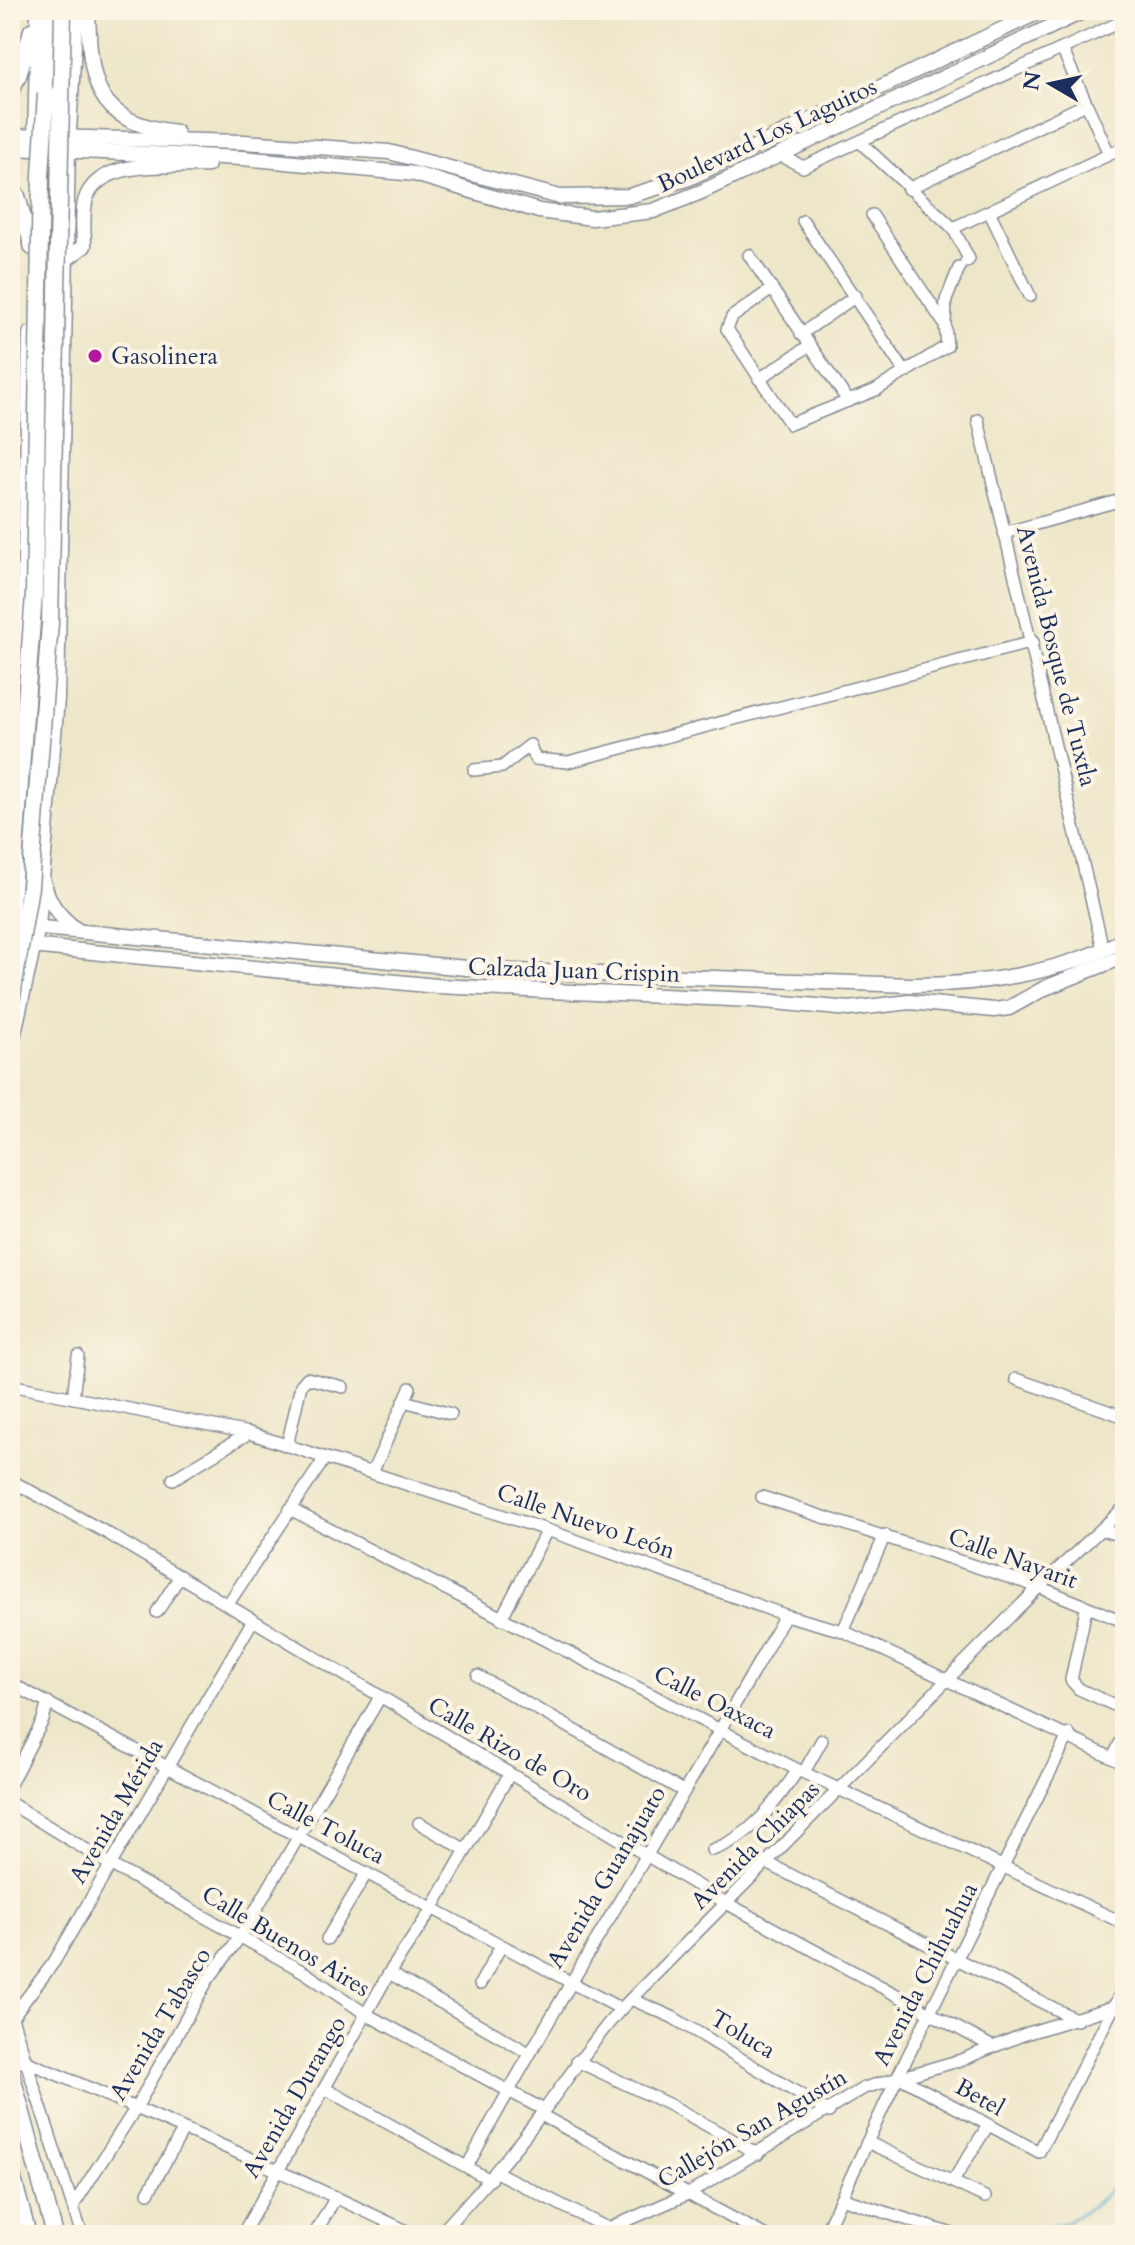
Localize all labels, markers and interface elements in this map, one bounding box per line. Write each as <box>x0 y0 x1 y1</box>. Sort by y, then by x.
north arrow <box>1011 44 1091 124</box>
text: N <box>1016 69 1049 93</box>
street label: Boulevard Los Laguitos <box>652 70 882 201</box>
place label: Gasolinera <box>111 340 219 373</box>
marker: Gasolinera <box>86 347 104 365</box>
street label: Avenida Bosque de Tuxtla <box>1008 522 1105 791</box>
street label: Calzada Juan Crispin <box>467 950 681 991</box>
street label: Calle Nuevo León <box>492 1476 680 1568</box>
street label: Calle Nayarit <box>944 1520 1082 1597</box>
street label: Calle Oaxaca <box>648 1658 782 1748</box>
street label: Calle Rizo de Oro <box>422 1689 598 1810</box>
street label: Avenida Mérida <box>62 1732 172 1890</box>
street label: Avenida Chiapas <box>684 1774 827 1917</box>
street label: Avenida Guanajuato <box>539 1780 674 1975</box>
street label: Calle Toluca <box>261 1782 391 1873</box>
street label: Avenida Chihuahua <box>865 1876 986 2072</box>
street label: Calle Buenos Aires <box>195 1878 376 2005</box>
street label: Avenida Tabasco <box>102 1941 219 2107</box>
street label: Toluca <box>704 2002 782 2067</box>
street label: Avenida Durango <box>235 2010 354 2184</box>
street label: Callejón San Agustín <box>651 2061 853 2196</box>
street label: Betel <box>949 2070 1010 2124</box>

